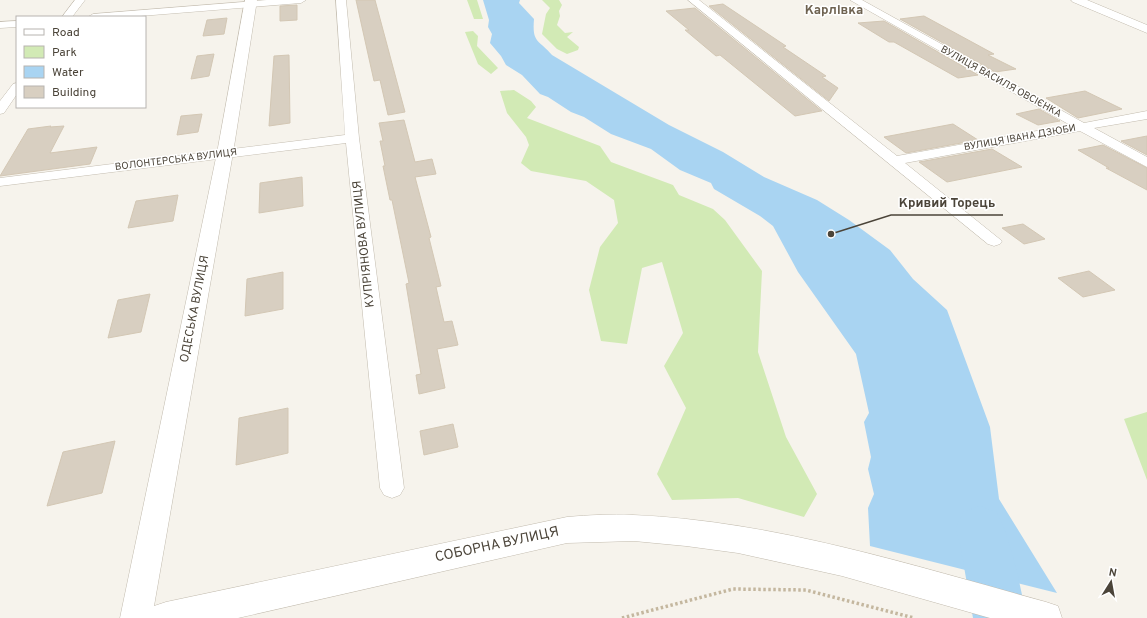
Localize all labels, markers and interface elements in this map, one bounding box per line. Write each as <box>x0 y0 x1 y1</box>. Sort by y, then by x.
district label: Карлівка <box>805 3 863 19</box>
legend <box>16 16 146 108</box>
text: Road <box>52 25 80 41</box>
street label: ВУЛИЦЯ ВАСИЛЯ ОВСІЄНКА <box>938 43 1064 121</box>
text: Park <box>52 45 77 61</box>
text: Water <box>52 65 84 81</box>
text: Building <box>52 85 96 101</box>
street label: ВУЛИЦЯ ІВАНА ДЗЮБИ <box>963 122 1077 154</box>
street label: ВОЛОНТЕРСЬКА ВУЛИЦЯ <box>114 146 238 174</box>
street label: КУПРІЯНОВА ВУЛИЦЯ <box>349 180 379 308</box>
callout: Кривий Торець <box>891 190 1003 215</box>
text: Кривий Торець <box>899 196 995 212</box>
street label: ОДЕСЬКА ВУЛИЦЯ <box>177 254 213 364</box>
street label: СОБОРНА ВУЛИЦЯ <box>433 524 561 566</box>
north arrow <box>1091 562 1131 602</box>
text: N <box>1108 566 1118 581</box>

